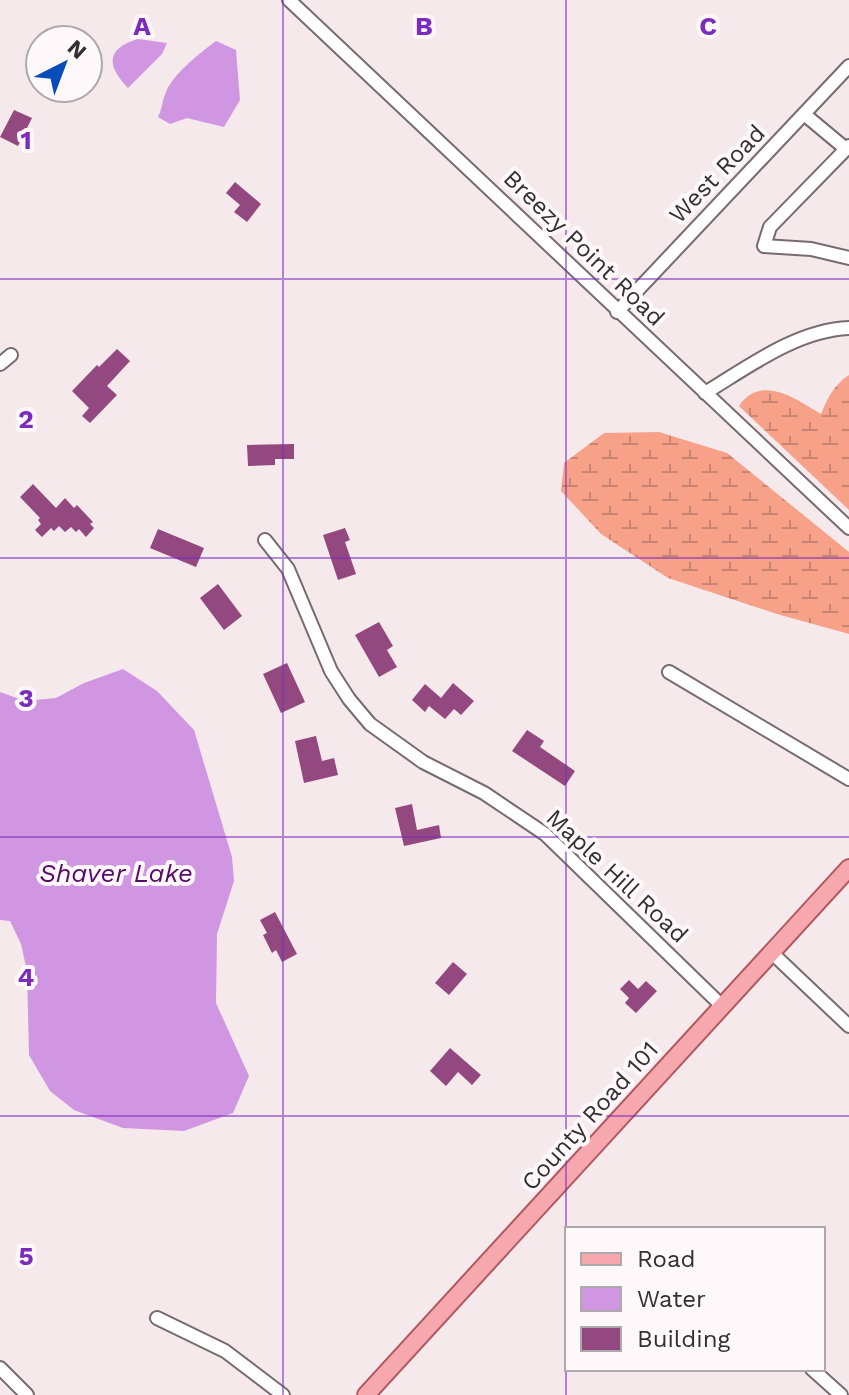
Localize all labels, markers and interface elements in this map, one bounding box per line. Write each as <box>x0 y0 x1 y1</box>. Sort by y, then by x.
text: A <box>133 11 151 41</box>
text: B <box>415 11 433 41</box>
text: C <box>699 11 717 41</box>
north arrow <box>24 24 104 104</box>
text: N <box>63 35 91 64</box>
street label: West Road <box>663 119 771 229</box>
text: 1 <box>20 125 32 155</box>
street label: Breezy Point Road <box>498 164 670 332</box>
text: 2 <box>18 404 34 434</box>
text: 3 <box>18 683 34 713</box>
street label: Maple Hill Road <box>541 803 693 949</box>
water label: Shaver Lake <box>39 858 193 888</box>
text: 4 <box>18 962 35 992</box>
street label: County Road 101 <box>516 1036 664 1196</box>
legend <box>565 1227 825 1371</box>
text: 5 <box>18 1241 34 1271</box>
text: Road <box>637 1245 696 1273</box>
text: Water <box>637 1285 706 1313</box>
text: Building <box>637 1325 730 1353</box>

